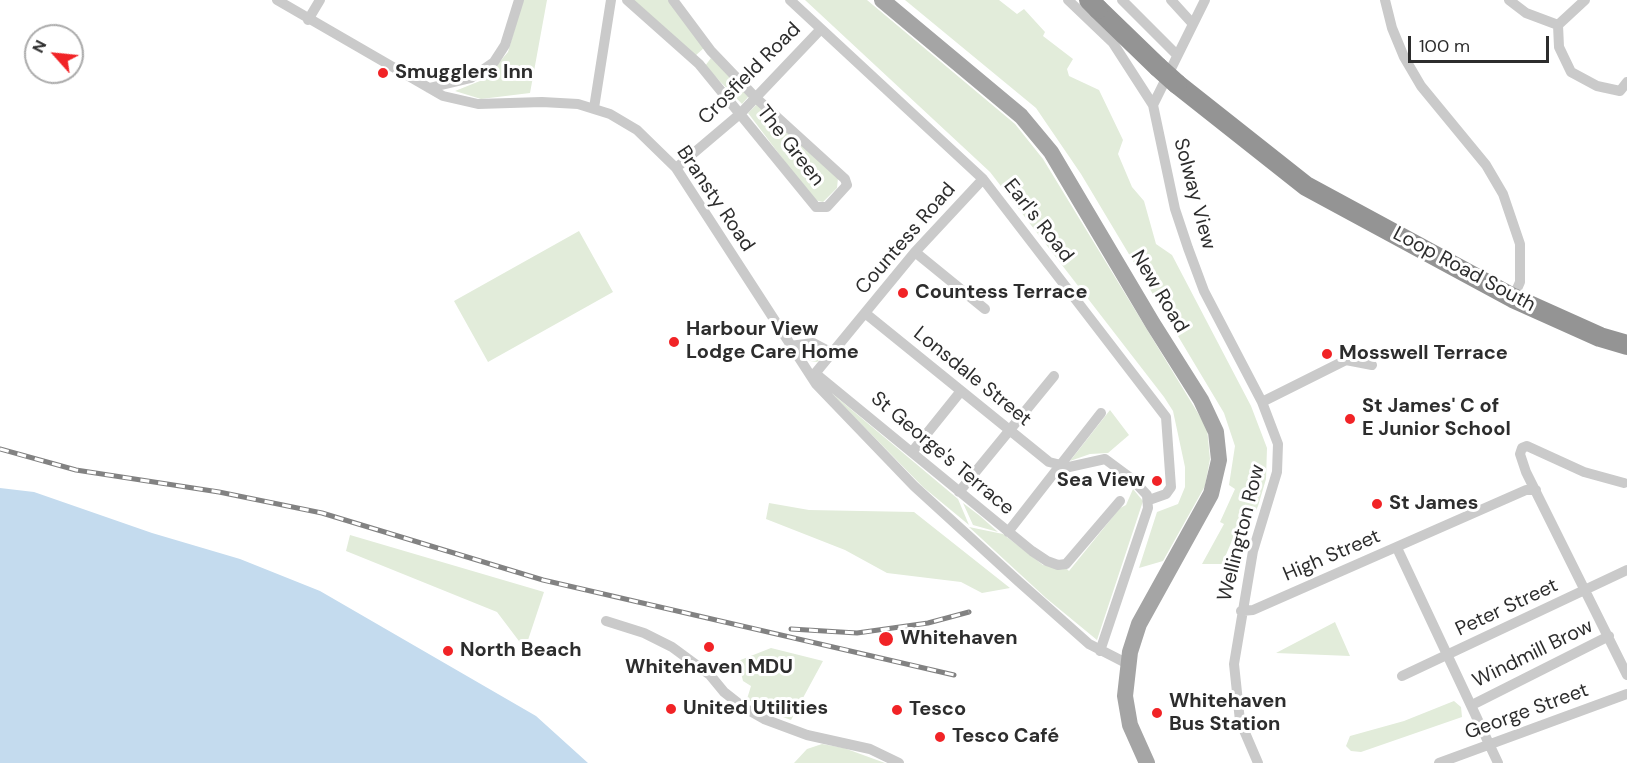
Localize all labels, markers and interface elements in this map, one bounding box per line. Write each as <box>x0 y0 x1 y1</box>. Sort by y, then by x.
street label: Crosfield Road <box>694 18 806 130</box>
north arrow <box>24 24 84 84</box>
scale bar <box>1411 24 1552 62</box>
text: 100 m <box>1419 34 1470 58</box>
text: N <box>27 37 51 56</box>
place label: Smugglers Inn <box>395 61 533 85</box>
marker: Smugglers Inn <box>376 66 390 80</box>
street label: The Green <box>751 101 829 191</box>
street label: Solway View <box>1168 136 1220 252</box>
street label: Bransty Road <box>671 142 759 256</box>
street label: Earl's Road <box>998 175 1078 267</box>
street label: Countess Road <box>851 178 961 300</box>
street label: Loop Road South <box>1389 222 1539 318</box>
street label: New Road <box>1125 246 1193 338</box>
place label: Countess Terrace <box>915 281 1087 305</box>
marker: Countess Terrace <box>896 286 910 300</box>
place label: Harbour View Lodge Care Home <box>686 318 859 365</box>
street label: Lonsdale Street <box>908 322 1036 432</box>
marker: Harbour View Lodge Care Home <box>667 335 681 349</box>
place label: Mosswell Terrace <box>1339 342 1508 366</box>
marker: Mosswell Terrace <box>1320 347 1334 361</box>
street label: St George's Terrace <box>866 387 1018 521</box>
place label: St James' C of E Junior School <box>1362 395 1511 442</box>
marker: St James' C of E Junior School <box>1343 412 1357 426</box>
street label: Wellington Row <box>1213 462 1271 604</box>
place label: Sea View <box>1057 469 1145 493</box>
marker: Sea View <box>1150 474 1164 488</box>
place label: St James <box>1389 492 1478 516</box>
marker: St James <box>1370 497 1384 511</box>
street label: High Street <box>1280 525 1384 587</box>
street label: Peter Street <box>1452 574 1562 642</box>
street label: Windmill Brow <box>1469 615 1597 693</box>
place label: Whitehaven <box>900 627 1018 651</box>
marker: Whitehaven <box>877 630 895 648</box>
place label: North Beach <box>460 639 582 663</box>
marker: Whitehaven MDU <box>702 640 716 654</box>
marker: North Beach <box>441 644 455 658</box>
place label: Whitehaven MDU <box>625 656 793 680</box>
street label: George Street <box>1462 679 1592 745</box>
place label: Whitehaven Bus Station <box>1169 690 1287 737</box>
place label: United Utilities <box>683 697 828 721</box>
place label: Tesco <box>909 698 966 722</box>
marker: United Utilities <box>664 702 678 716</box>
marker: Tesco <box>890 703 904 717</box>
marker: Whitehaven Bus Station <box>1150 706 1164 720</box>
place label: Tesco Café <box>952 725 1059 749</box>
marker: Tesco Café <box>933 730 947 744</box>

